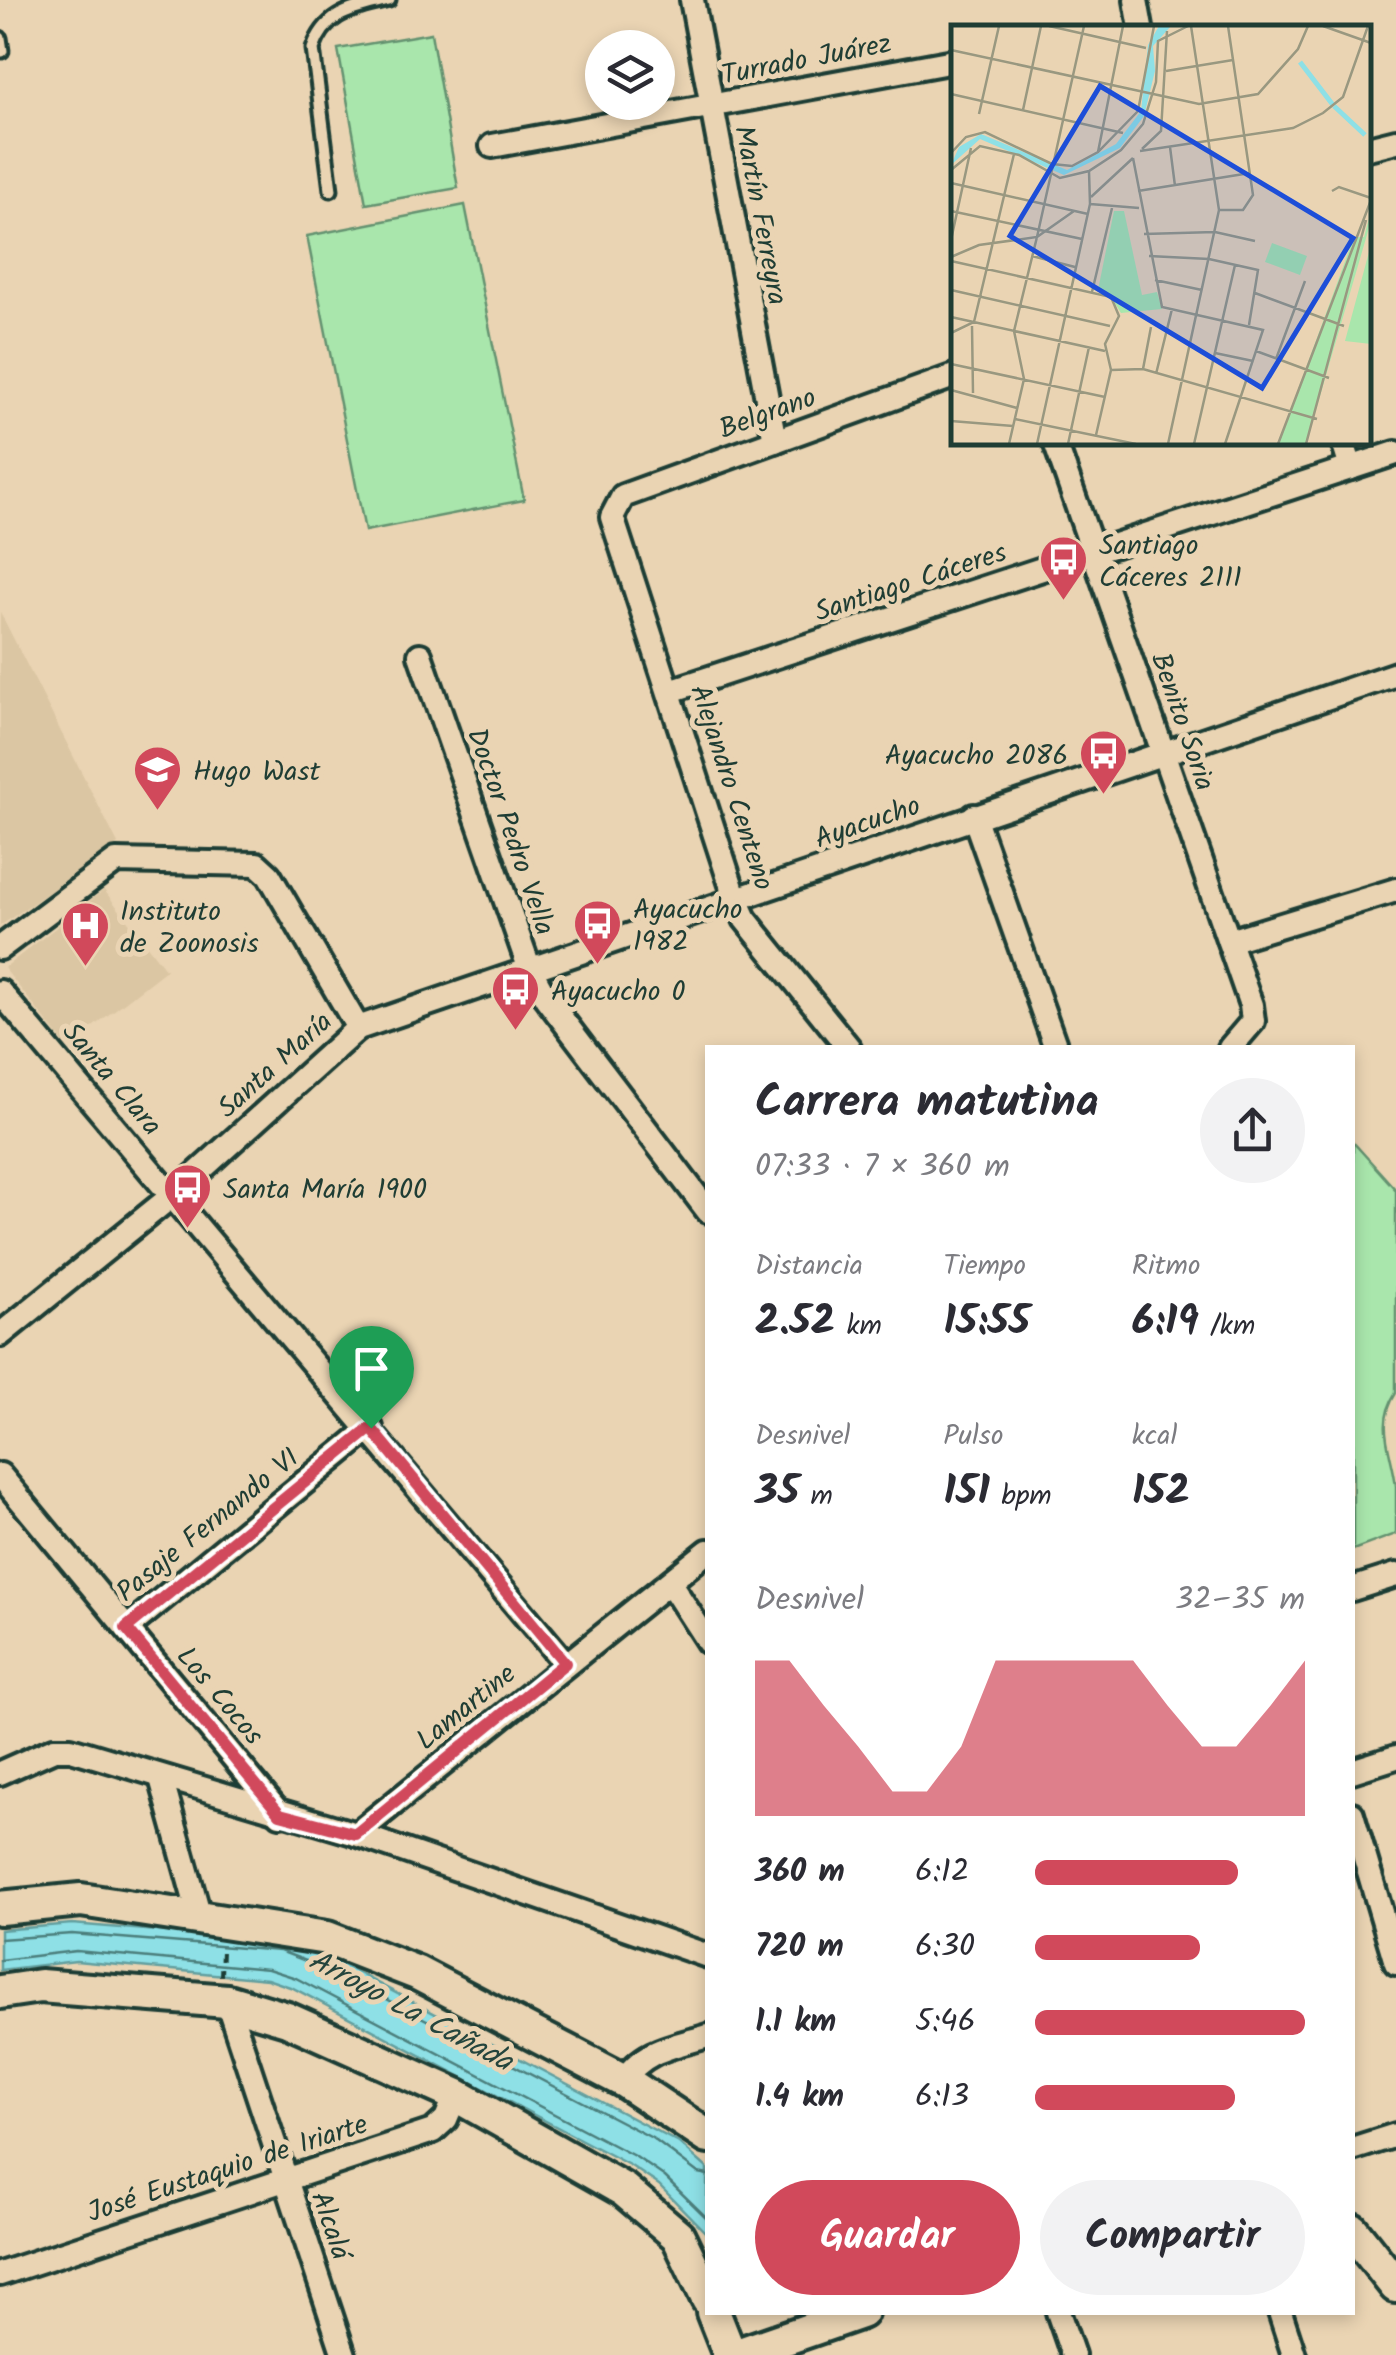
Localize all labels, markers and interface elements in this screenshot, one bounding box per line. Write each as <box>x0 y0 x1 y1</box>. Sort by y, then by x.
street label: Turrado Juárez <box>718 22 895 99</box>
inset map <box>951 25 1371 445</box>
map controls <box>585 30 675 120</box>
button: layers <box>585 30 675 120</box>
street label: Martín Ferreyra <box>720 122 799 309</box>
street label: Belgrano <box>713 376 823 453</box>
place label: Santiago Cáceres 2111 <box>1099 524 1242 601</box>
street label: Santiago Cáceres <box>809 531 1013 636</box>
bus stop icon: Santiago Cáceres 2111 <box>1038 534 1090 602</box>
street label: Benito Soria <box>1137 647 1226 797</box>
street label: Alejandro Centeno <box>676 679 785 897</box>
street label: Doctor Pedro Vella <box>453 722 566 942</box>
bus stop icon: Ayacucho 2086 <box>1077 728 1129 796</box>
place label: Ayacucho 2086 <box>885 734 1068 779</box>
school or university icon: Hugo Wast <box>132 744 184 812</box>
place label: Hugo Wast <box>193 750 321 795</box>
street label: Ayacucho <box>809 784 927 862</box>
place label: Ayacucho 1982 <box>633 888 742 965</box>
place label: Instituto de Zoonosis <box>120 890 259 967</box>
bus stop icon: Ayacucho 1982 <box>572 898 624 966</box>
hospital icon: Instituto de Zoonosis <box>59 900 111 968</box>
bus stop icon: Ayacucho 0 <box>490 964 542 1032</box>
place label: Ayacucho 0 <box>551 970 686 1015</box>
street label: Santa María <box>208 1001 344 1130</box>
street label: Santa Clara <box>50 1013 172 1147</box>
text: Carrera matutina <box>755 1068 1099 1140</box>
button: share <box>1200 1078 1305 1183</box>
text: 07:33 · 7 × 360 m <box>755 1142 1010 1193</box>
bus stop icon: Santa María 1900 <box>162 1162 214 1230</box>
place label: Santa María 1900 <box>223 1168 427 1213</box>
text: Distancia <box>755 1244 863 1289</box>
text: Tiempo <box>943 1244 1026 1289</box>
text: Ritmo <box>1132 1244 1200 1289</box>
text: 2.52 <box>755 1289 835 1356</box>
text: 15:55 <box>943 1289 1030 1356</box>
text: 6:19 <box>1132 1289 1199 1356</box>
text: km <box>835 1304 882 1349</box>
text: /km <box>1199 1304 1255 1349</box>
pin <box>329 1326 414 1429</box>
icon: arrive <box>344 1341 399 1396</box>
text: Desnivel <box>755 1414 850 1459</box>
text: Pulso <box>943 1414 1003 1459</box>
text: kcal <box>1132 1414 1177 1459</box>
street label: Pasaje Fernando VI <box>107 1438 310 1614</box>
text: 35 <box>755 1459 799 1526</box>
text: 151 <box>943 1459 990 1526</box>
text: 152 <box>1132 1459 1190 1526</box>
text: m <box>799 1474 833 1519</box>
text: bpm <box>990 1474 1052 1519</box>
text: Desnivel <box>755 1575 864 1626</box>
text: 32–35 m <box>1175 1575 1305 1626</box>
street label: Los Cocos <box>164 1637 274 1756</box>
street label: Lamartine <box>407 1653 527 1763</box>
text: 360 m <box>755 1847 845 1898</box>
text: 6:12 <box>915 1847 969 1898</box>
text: 720 m <box>755 1922 844 1973</box>
text: 6:30 <box>915 1922 975 1973</box>
water label: Arroyo La Cañada <box>299 1938 522 2087</box>
text: 1.1 km <box>755 1997 836 2048</box>
text: 5:46 <box>915 1997 975 2048</box>
text: 1.4 km <box>755 2072 844 2123</box>
text: 6:13 <box>915 2072 969 2123</box>
street label: José Eustaquio de Iriarte <box>82 2103 374 2236</box>
button: Guardar <box>755 2180 1020 2295</box>
button: Compartir <box>1040 2180 1305 2295</box>
street label: Alcalá <box>297 2186 363 2269</box>

